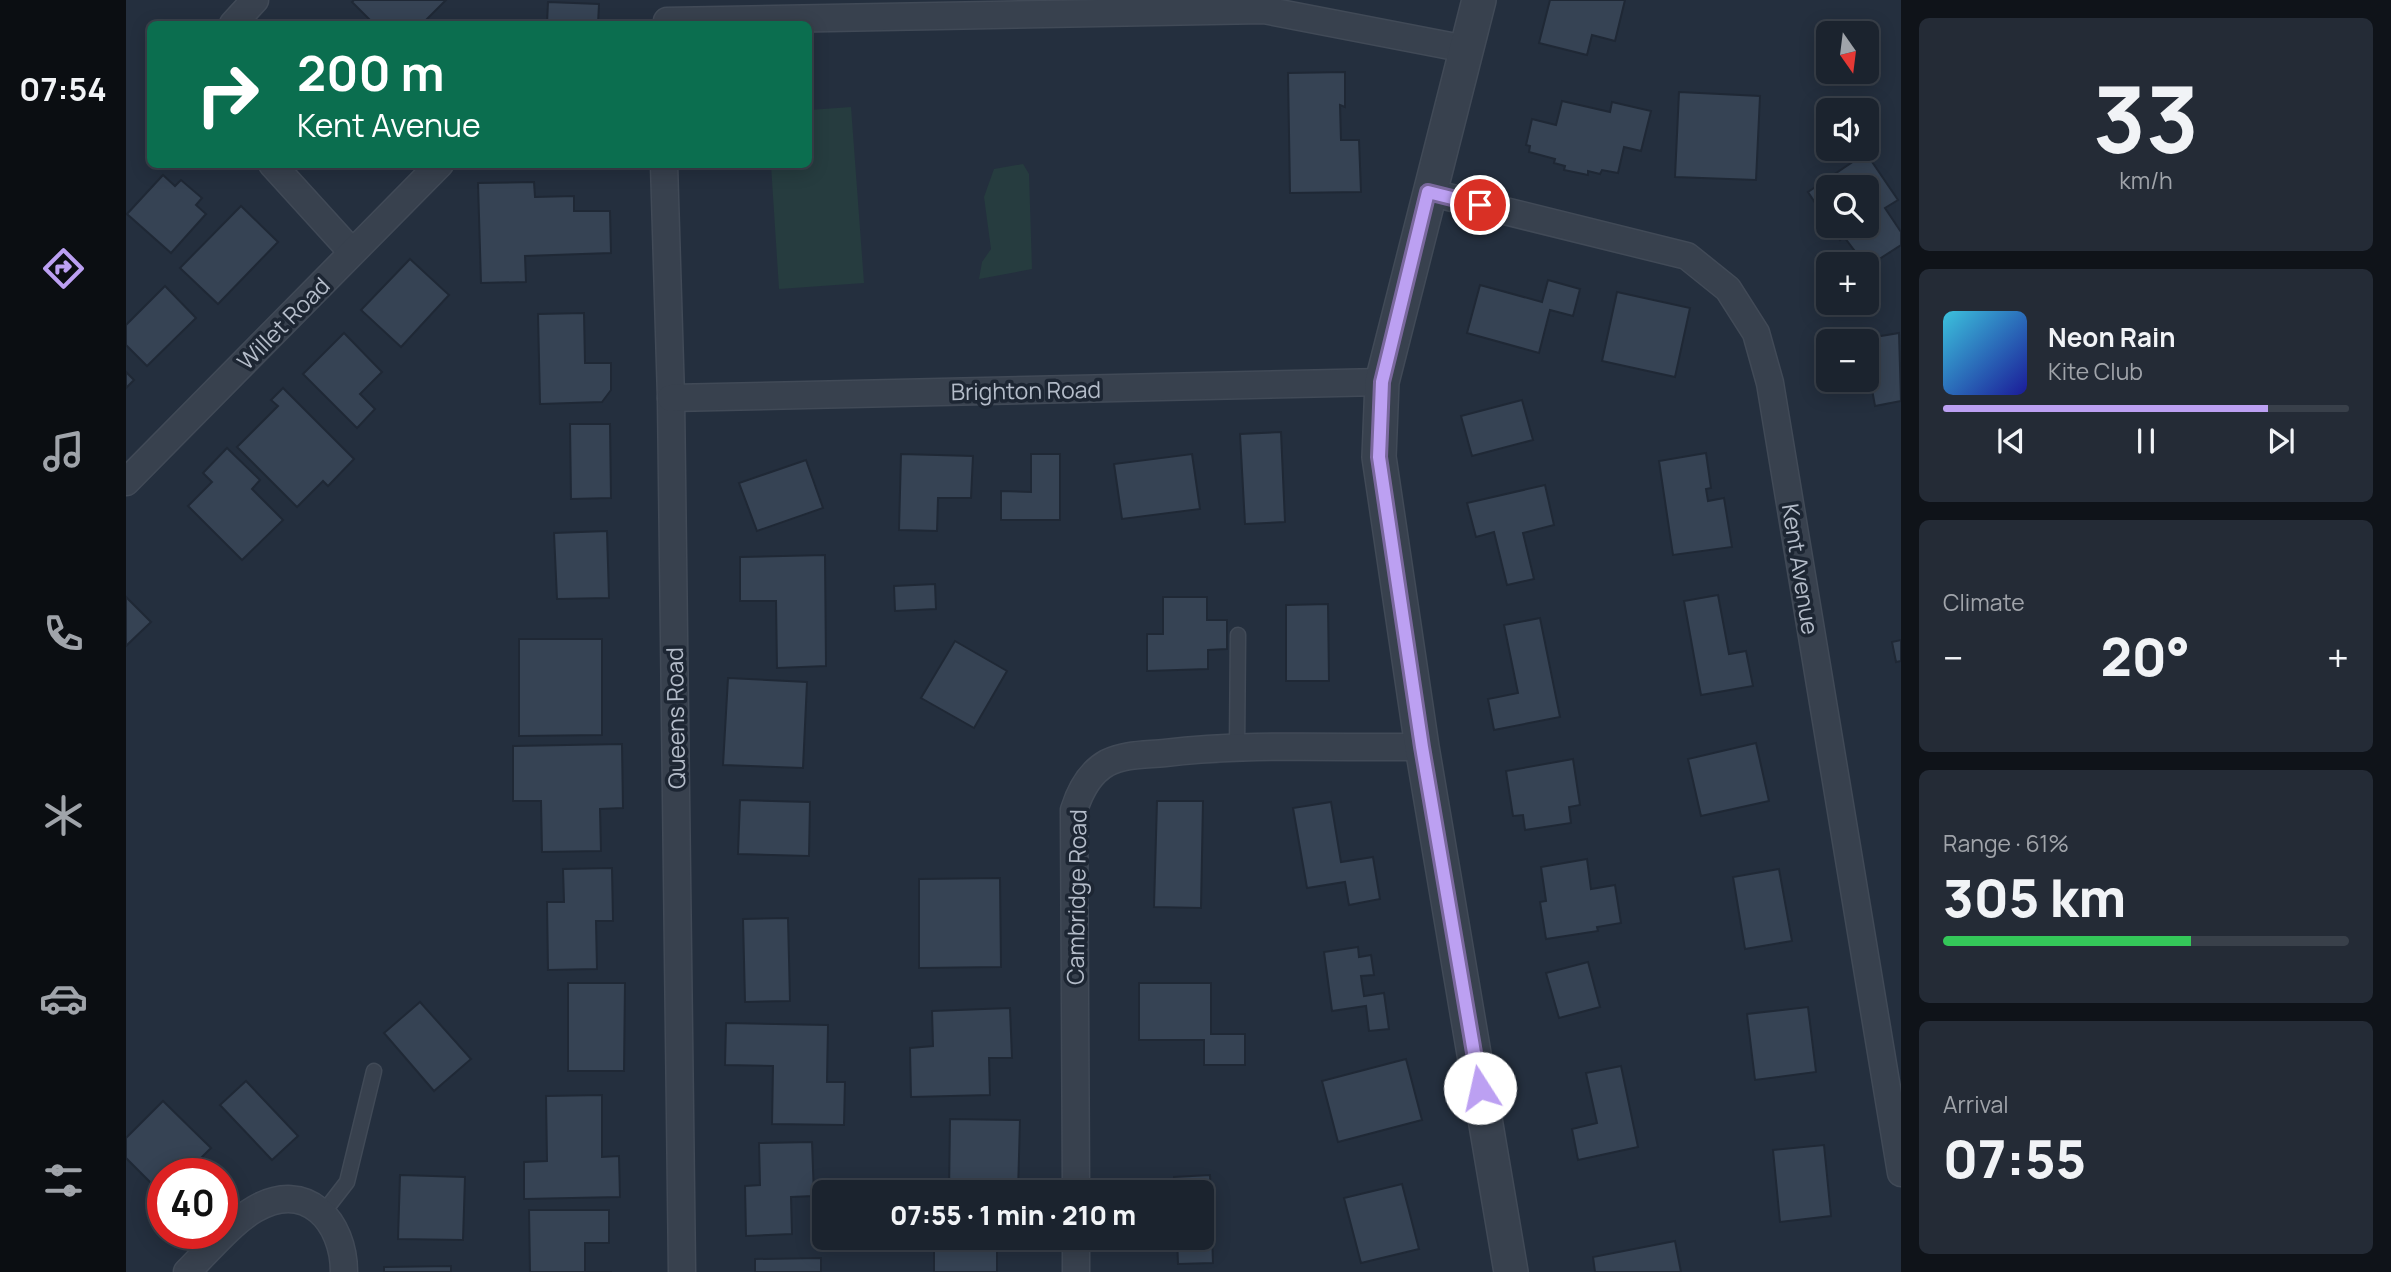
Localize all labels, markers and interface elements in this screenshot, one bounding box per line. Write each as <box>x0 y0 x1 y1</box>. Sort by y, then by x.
north arrow <box>1816 21 1880 84</box>
map controls <box>1816 21 1879 392</box>
text: 200 m <box>297 39 445 106</box>
icon: right <box>182 49 273 140</box>
text: 33 <box>2093 56 2199 180</box>
text: 07:54 <box>19 67 107 111</box>
button: sound <box>1816 98 1879 161</box>
text: Kent Avenue <box>297 103 481 147</box>
text: km/h <box>2119 164 2173 196</box>
pin <box>1450 175 1510 235</box>
button: search <box>1816 175 1879 238</box>
icon: arrive <box>1461 186 1499 224</box>
icon: directions <box>39 244 88 293</box>
button: + <box>1816 252 1879 315</box>
street label: Willet Road <box>230 270 336 376</box>
text: Neon Rain <box>2048 319 2176 355</box>
button: − <box>1816 329 1879 392</box>
text: Kite Club <box>2048 355 2143 387</box>
street label: Brighton Road <box>951 373 1101 407</box>
icon: previous <box>1992 422 2030 460</box>
icon: pause <box>2127 422 2165 460</box>
icon: next <box>2262 422 2300 460</box>
icon: music <box>39 427 88 476</box>
street label: Kent Avenue <box>1775 501 1827 637</box>
text: Climate <box>1943 586 2025 618</box>
icon: phone <box>39 609 88 658</box>
text: 20° <box>2100 621 2190 692</box>
text: − <box>1943 631 1964 683</box>
text: + <box>2327 631 2349 683</box>
street label: Queens Road <box>658 647 692 789</box>
icon: climate <box>39 791 88 840</box>
street label: Cambridge Road <box>1058 809 1094 985</box>
text: Range · 61% <box>1943 827 2069 859</box>
text: 305 km <box>1943 862 2126 933</box>
icon: car <box>39 974 88 1023</box>
position arrow <box>1443 1051 1517 1125</box>
text: Arrival <box>1943 1088 2009 1120</box>
text: 07:55 <box>1943 1123 2086 1194</box>
icon: filters <box>39 1156 88 1205</box>
speed limit sign: 40 <box>147 1158 238 1249</box>
text: 07:55 · 1 min · 210 m <box>890 1197 1136 1233</box>

